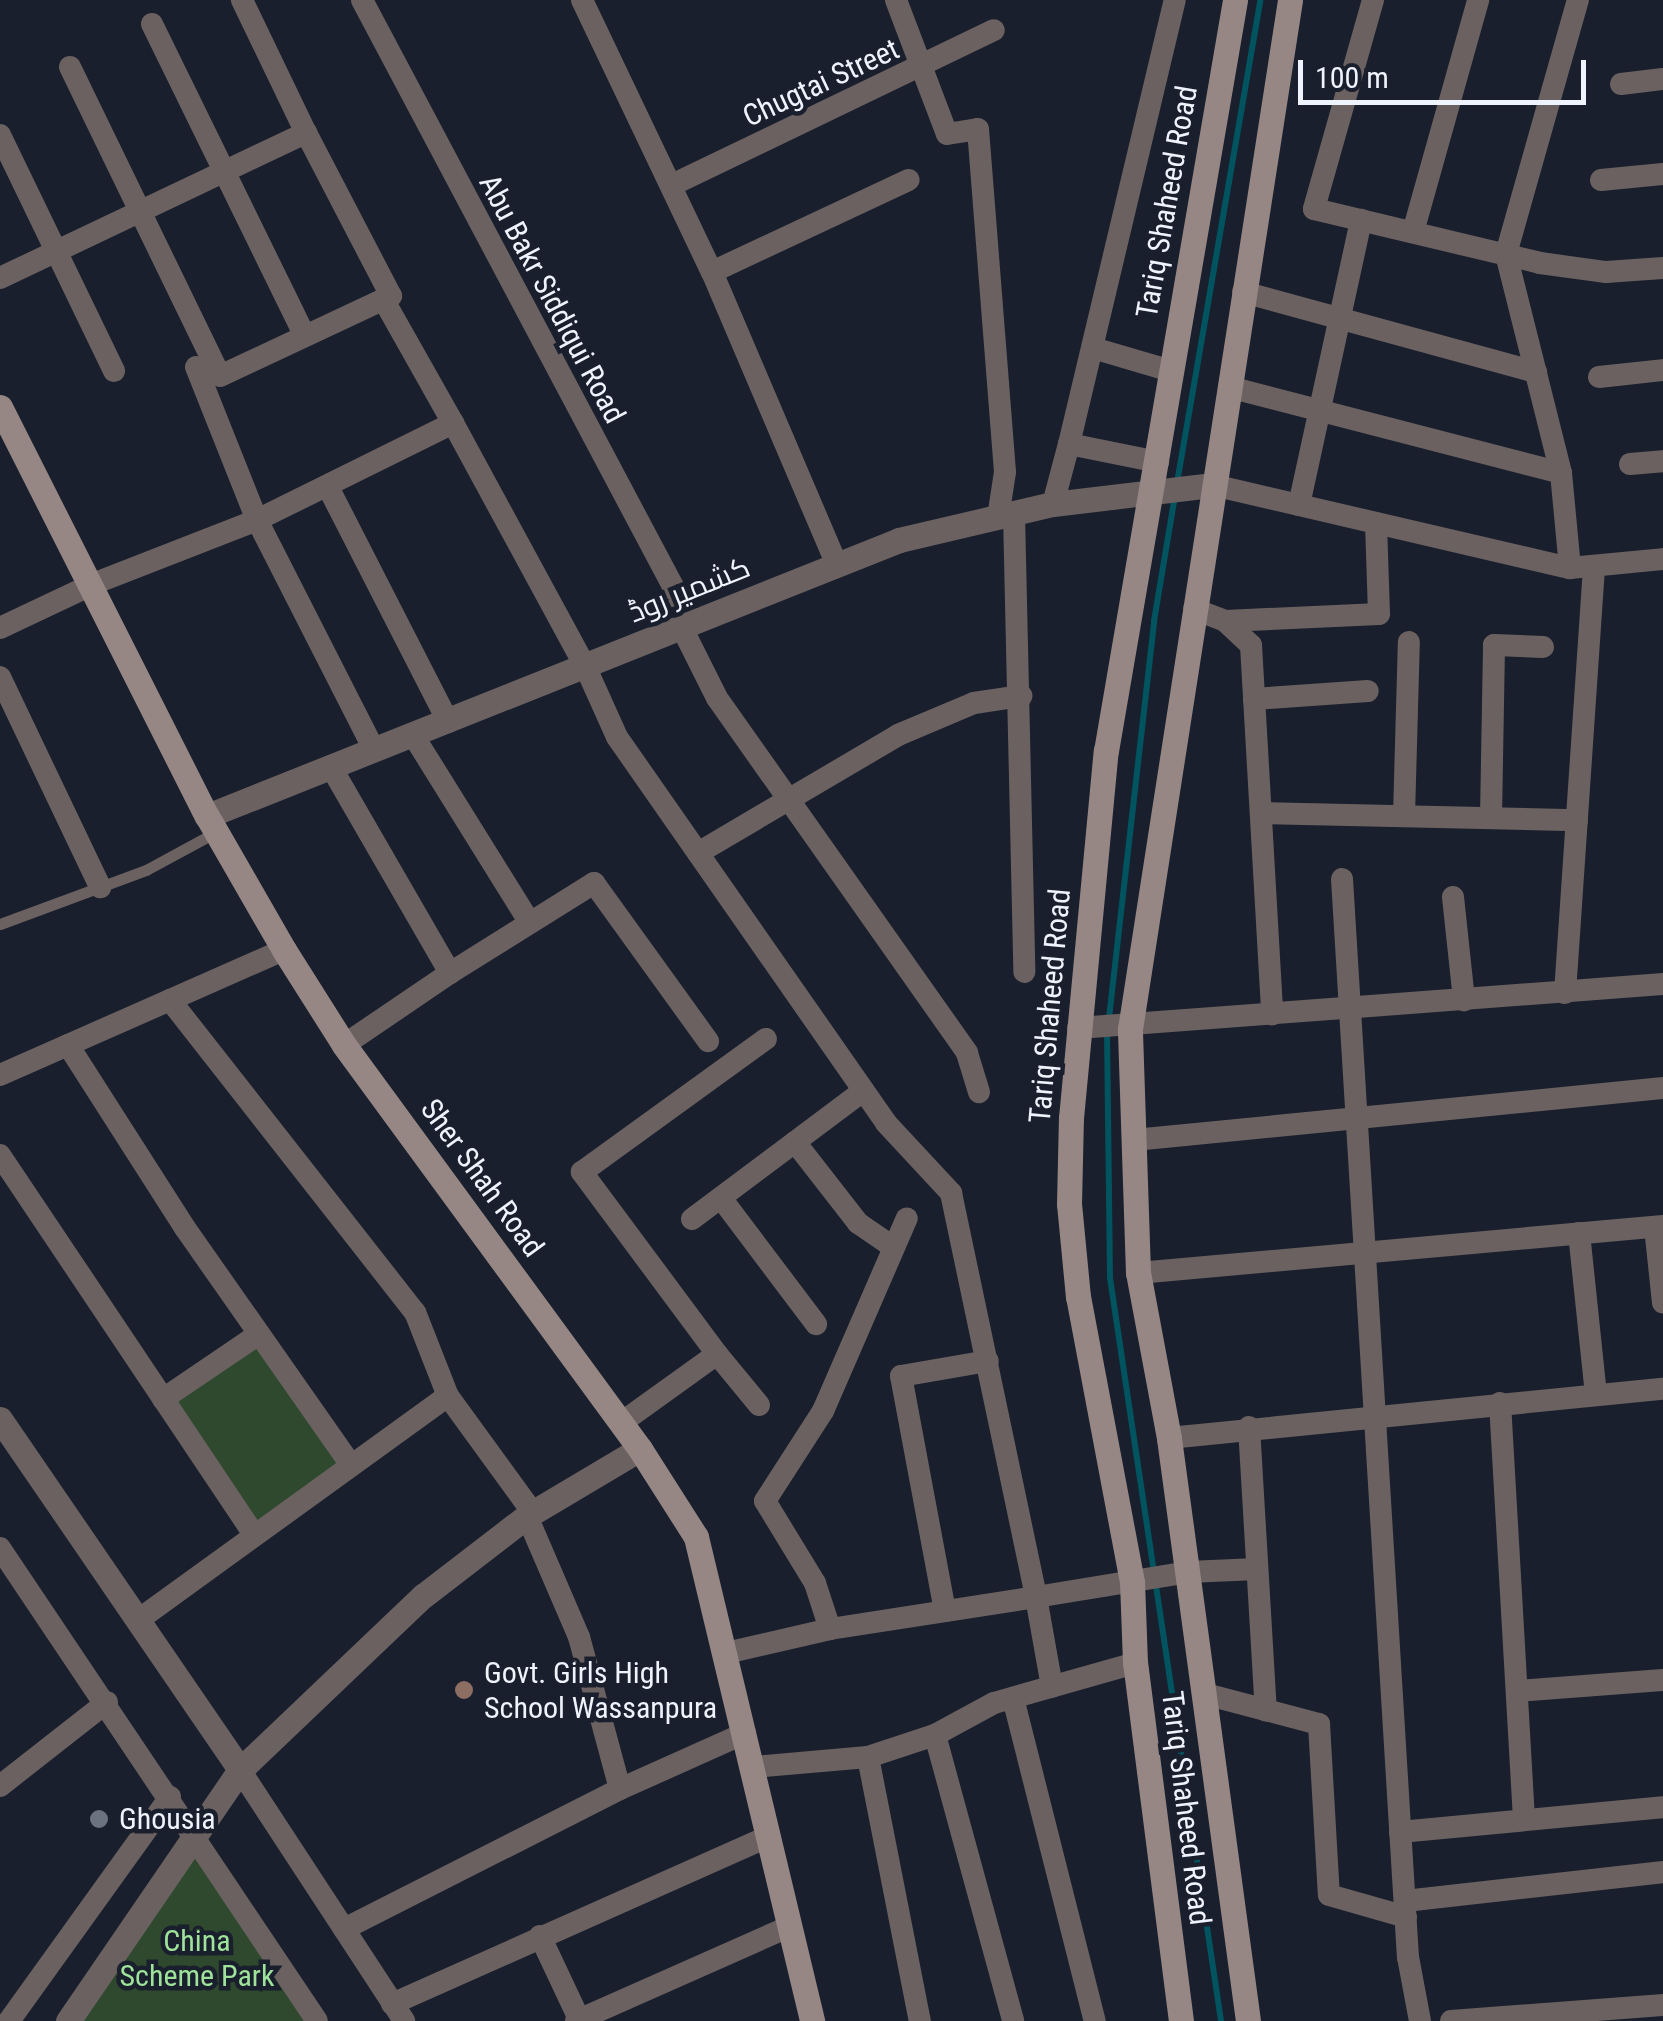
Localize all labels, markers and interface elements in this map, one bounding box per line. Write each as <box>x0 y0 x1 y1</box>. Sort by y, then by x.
street label: Chugtai Street <box>737 31 905 135</box>
scale bar <box>1303 40 1590 102</box>
text: 100 m <box>1315 60 1389 95</box>
street label: Tariq Shaheed Road <box>1129 83 1205 321</box>
street label: Abu Bakr Siddiqui Road <box>471 169 633 429</box>
street label: کشمیر روڈ <box>623 549 755 631</box>
street label: Tariq Shaheed Road <box>1022 887 1078 1125</box>
street label: Sher Shah Road <box>413 1092 551 1264</box>
place label: Govt. Girls High School Wassanpura <box>484 1655 717 1726</box>
marker: Govt. Girls High School Wassanpura <box>453 1679 475 1701</box>
street label: Tariq Shaheed Road <box>1154 1689 1218 1927</box>
place label: Ghousia <box>119 1801 216 1837</box>
marker: Ghousia <box>88 1808 110 1830</box>
park label: China Scheme Park <box>120 1923 274 1994</box>

